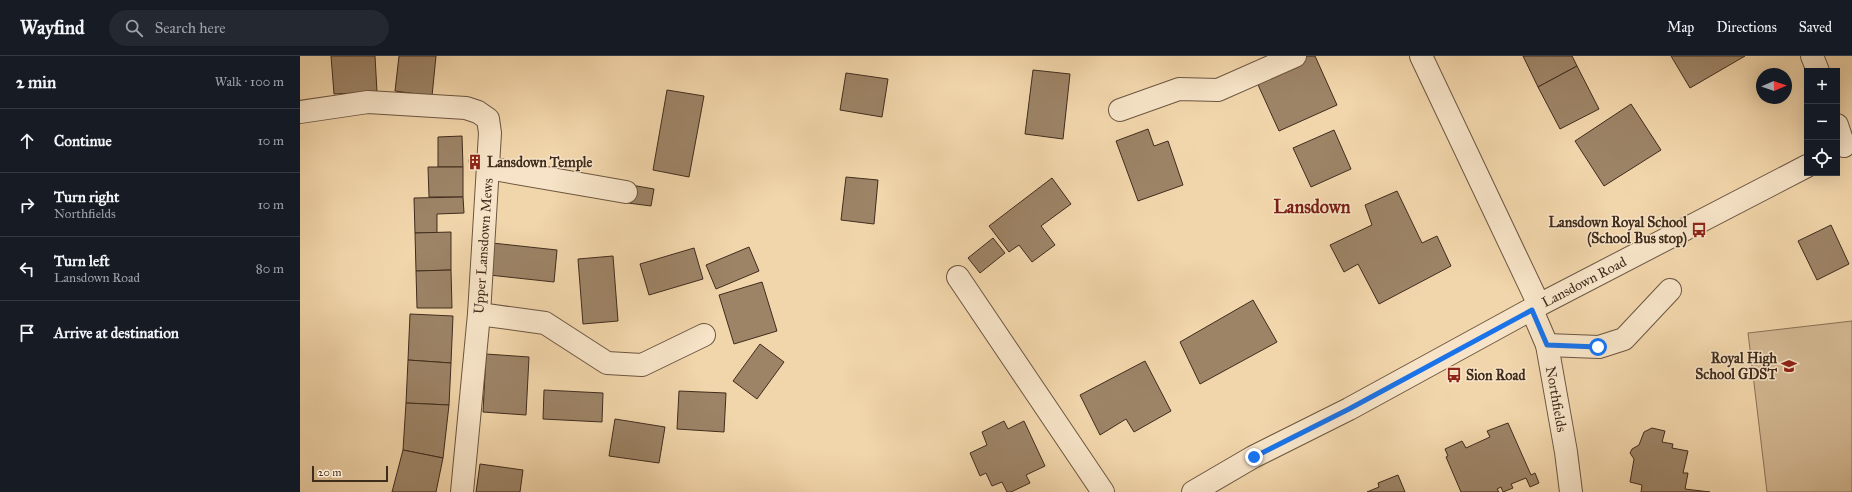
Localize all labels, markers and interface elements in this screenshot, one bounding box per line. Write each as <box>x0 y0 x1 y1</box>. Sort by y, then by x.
search box <box>109 10 389 46</box>
text: Wayfind <box>20 16 85 39</box>
icon: search <box>123 17 145 39</box>
text: Search here <box>155 19 226 37</box>
text: Map <box>1667 19 1694 36</box>
text: Directions <box>1716 19 1777 36</box>
text: Saved <box>1799 19 1832 36</box>
north arrow <box>1756 68 1792 104</box>
map controls <box>1804 68 1840 176</box>
button: + <box>1804 68 1840 104</box>
text: 2 min <box>16 72 56 93</box>
text: Walk · 100 m <box>215 74 284 90</box>
button: − <box>1804 104 1840 140</box>
icon: ahead <box>16 130 38 152</box>
text: Continue <box>54 132 112 150</box>
text: 10 m <box>258 133 284 149</box>
button: locate <box>1804 140 1840 176</box>
building icon: Lansdown Temple <box>466 153 484 171</box>
place label: Lansdown Temple <box>487 154 593 172</box>
street label: Upper Lansdown Mews <box>470 178 497 315</box>
text: Turn right <box>54 188 119 206</box>
icon: right <box>16 194 38 216</box>
district label: Lansdown <box>1274 196 1351 218</box>
text: 10 m <box>258 197 284 213</box>
text: Northfields <box>54 206 116 222</box>
place label: Lansdown Royal School (School Bus stop) <box>1548 214 1688 248</box>
bus stop icon: Lansdown Royal School (School Bus stop) <box>1690 221 1708 239</box>
text: Turn left <box>54 252 110 270</box>
street label: Lansdown Road <box>1539 253 1629 311</box>
icon: left <box>16 258 38 280</box>
text: 80 m <box>256 261 284 277</box>
text: Lansdown Road <box>54 270 140 286</box>
icon: arrive <box>16 322 38 344</box>
text: Arrive at destination <box>54 324 179 342</box>
route start <box>1589 338 1607 356</box>
place label: Royal High School GDST <box>1695 350 1777 383</box>
school or university icon: Royal High School GDST <box>1780 357 1798 375</box>
street label: Northfields <box>1542 365 1570 433</box>
bus stop icon: Sion Road <box>1445 366 1463 384</box>
place label: Sion Road <box>1466 367 1526 384</box>
route end <box>1245 448 1263 466</box>
scale bar <box>312 464 388 483</box>
text: 20 m <box>318 466 341 479</box>

